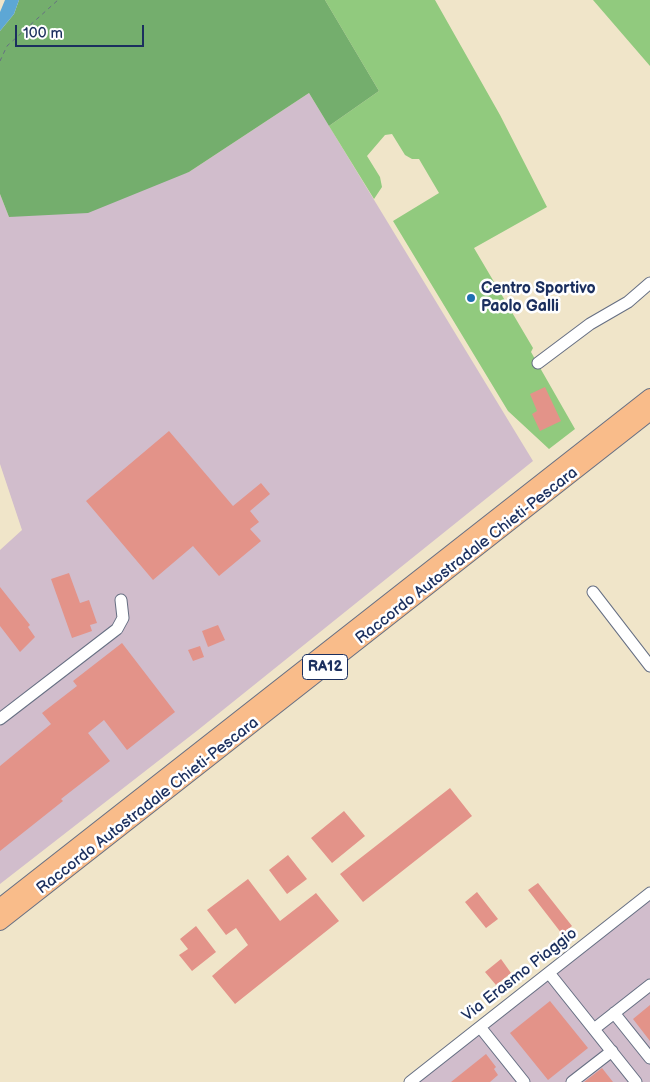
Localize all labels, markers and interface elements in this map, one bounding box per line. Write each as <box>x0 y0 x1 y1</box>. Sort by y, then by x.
scale bar <box>18 15 146 47</box>
text: 100 m <box>23 24 63 43</box>
place label: Centro Sportivo Paolo Galli <box>481 279 596 317</box>
marker: Centro Sportivo Paolo Galli <box>465 292 477 304</box>
street label: Raccordo Autostradale Chieti-Pescara <box>352 463 582 649</box>
road number: RA12 <box>302 654 348 680</box>
street label: Raccordo Autostradale Chieti-Pescara <box>33 713 263 899</box>
street label: Via Erasmo Piaggio <box>459 924 581 1026</box>

